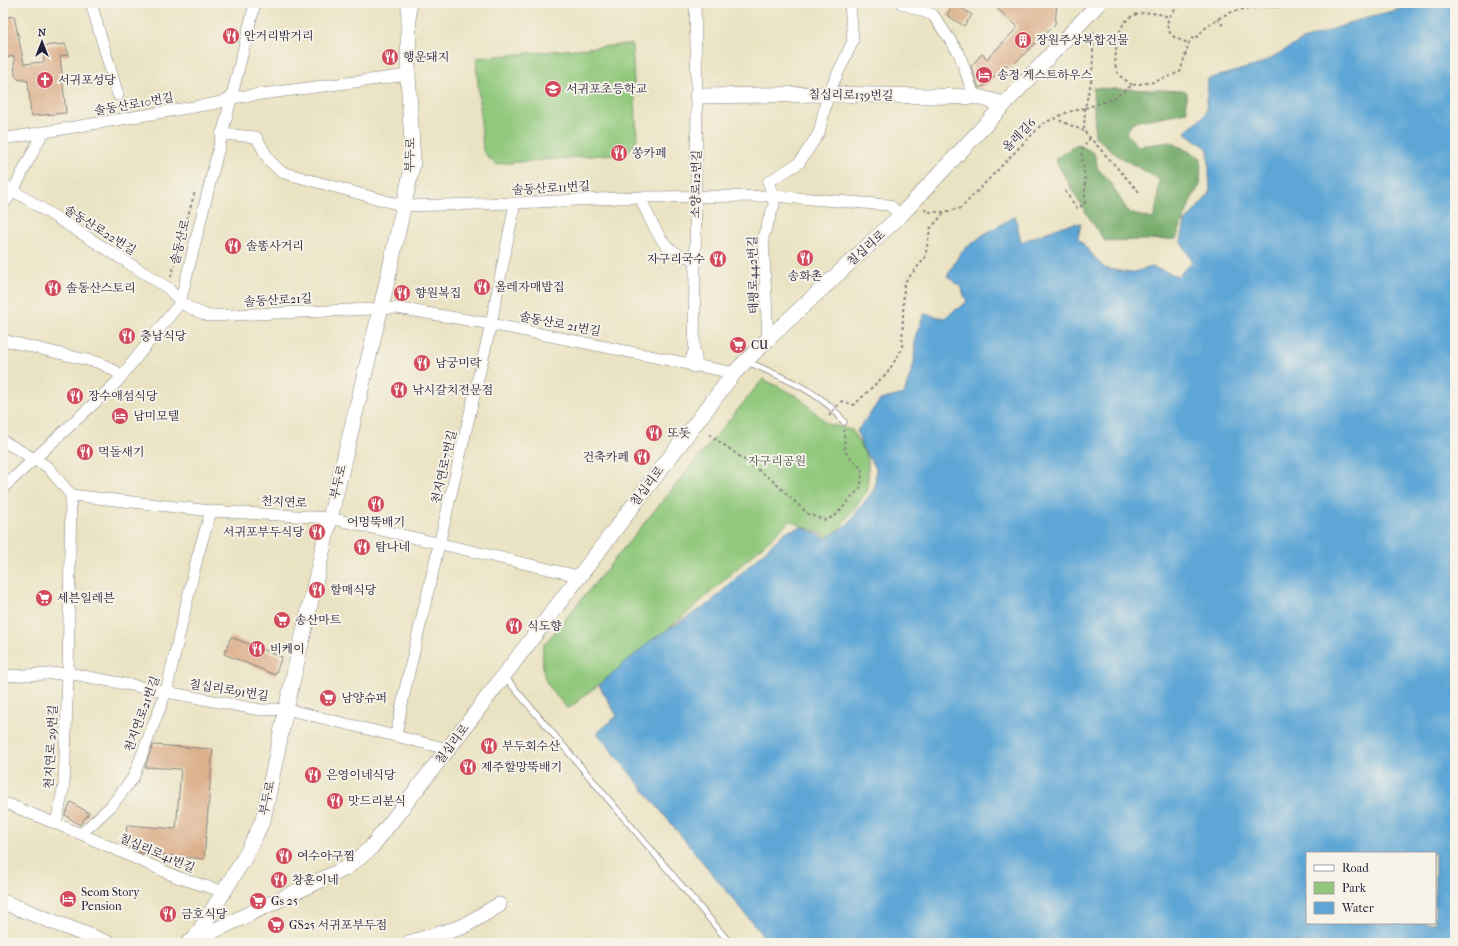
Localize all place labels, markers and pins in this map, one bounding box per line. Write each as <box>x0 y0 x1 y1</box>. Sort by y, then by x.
restaurant icon: 안거리밖거리 <box>221 26 241 46</box>
place label: 안거리밖거리 <box>244 29 314 43</box>
building icon: 장원주상복합건물 <box>1013 30 1033 50</box>
place label: 장원주상복합건물 <box>1036 33 1129 47</box>
restaurant icon: 행운돼지 <box>380 47 400 67</box>
place label: 행운돼지 <box>403 50 449 64</box>
hotel icon: 송정 게스트하우스 <box>974 65 994 85</box>
place label: 송정 게스트하우스 <box>997 68 1093 82</box>
church icon: 서귀포성당 <box>35 70 55 90</box>
place label: 서귀포성당 <box>58 73 116 87</box>
school or university icon: 서귀포초등학교 <box>543 79 563 99</box>
place label: 서귀포초등학교 <box>566 82 648 96</box>
restaurant icon: 쏭카페 <box>609 143 629 163</box>
place label: 쏭카페 <box>632 146 667 160</box>
restaurant icon: 솔똥사거리 <box>223 236 243 256</box>
place label: 솔똥사거리 <box>246 239 304 253</box>
restaurant icon: 송화촌 <box>795 248 815 268</box>
restaurant icon: 자구리국수 <box>708 249 728 269</box>
place label: 자구리국수 <box>647 252 705 266</box>
place label: 송화촌 <box>788 269 823 283</box>
restaurant icon: 올레자매밥집 <box>472 277 492 297</box>
restaurant icon: 솔동산스토리 <box>43 278 63 298</box>
place label: 올레자매밥집 <box>495 280 565 294</box>
place label: 솔동산스토리 <box>66 281 136 295</box>
restaurant icon: 향원복집 <box>392 283 412 303</box>
place label: 향원복집 <box>415 286 461 300</box>
restaurant icon: 충남식당 <box>117 326 137 346</box>
place label: 충남식당 <box>140 329 187 343</box>
supermarket icon: CU <box>728 335 748 355</box>
place label: CU <box>751 338 769 352</box>
restaurant icon: 남궁미락 <box>412 353 432 373</box>
place label: 남궁미락 <box>435 356 482 370</box>
restaurant icon: 낚시갈치전문점 <box>389 380 409 400</box>
place label: 낚시갈치전문점 <box>412 383 493 397</box>
restaurant icon: 장수애섬식당 <box>65 386 85 406</box>
place label: 장수애섬식당 <box>88 389 158 403</box>
hotel icon: 남미모텔 <box>110 406 130 426</box>
place label: 남미모텔 <box>133 409 179 423</box>
restaurant icon: 또돗 <box>644 423 664 443</box>
place label: 또돗 <box>667 426 691 440</box>
restaurant icon: 먹돌새기 <box>75 442 95 462</box>
place label: 먹돌새기 <box>98 445 144 459</box>
restaurant icon: 건축카페 <box>632 447 652 467</box>
place label: 건축카페 <box>583 450 629 464</box>
restaurant icon: 어멍뚝배기 <box>366 494 386 514</box>
place label: 어멍뚝배기 <box>347 515 405 529</box>
restaurant icon: 서귀포부두식당 <box>307 522 327 542</box>
place label: 서귀포부두식당 <box>223 525 304 539</box>
restaurant icon: 탐나네 <box>352 537 372 557</box>
place label: 탐나네 <box>375 540 410 554</box>
restaurant icon: 할매식당 <box>307 580 327 600</box>
place label: 할매식당 <box>330 583 377 597</box>
supermarket icon: 세븐일레븐 <box>34 588 54 608</box>
place label: 세븐일레븐 <box>57 591 115 605</box>
supermarket icon: 송산마트 <box>272 610 292 630</box>
place label: 송산마트 <box>295 613 342 627</box>
restaurant icon: 식도향 <box>504 616 524 636</box>
place label: 식도향 <box>527 619 562 633</box>
restaurant icon: 비케이 <box>247 639 267 659</box>
place label: 비케이 <box>270 642 305 656</box>
supermarket icon: 남양슈퍼 <box>318 688 338 708</box>
place label: 남양슈퍼 <box>341 691 387 705</box>
restaurant icon: 부두회수산 <box>479 736 499 756</box>
place label: 부두회수산 <box>502 739 560 753</box>
restaurant icon: 제주할망뚝배기 <box>458 757 478 777</box>
place label: 제주할망뚝배기 <box>481 760 562 774</box>
restaurant icon: 은영이네식당 <box>303 765 323 785</box>
place label: 은영이네식당 <box>326 768 396 782</box>
restaurant icon: 맛드리분식 <box>325 791 345 811</box>
place label: 맛드리분식 <box>348 794 406 808</box>
restaurant icon: 여수아구찜 <box>274 846 294 866</box>
place label: 여수아구찜 <box>297 849 355 863</box>
restaurant icon: 창훈이네 <box>269 870 289 890</box>
place label: 창훈이네 <box>292 873 338 887</box>
place label: Seom Story Pension <box>81 885 140 913</box>
hotel icon: Seom Story Pension <box>58 889 78 909</box>
supermarket icon: Gs 25 <box>248 891 268 911</box>
place label: Gs 25 <box>271 894 298 908</box>
restaurant icon: 금호식당 <box>158 904 178 924</box>
place label: 금호식당 <box>181 907 228 921</box>
supermarket icon: GS25 서귀포부두점 <box>266 915 286 935</box>
place label: GS25 서귀포부두점 <box>289 918 387 932</box>

